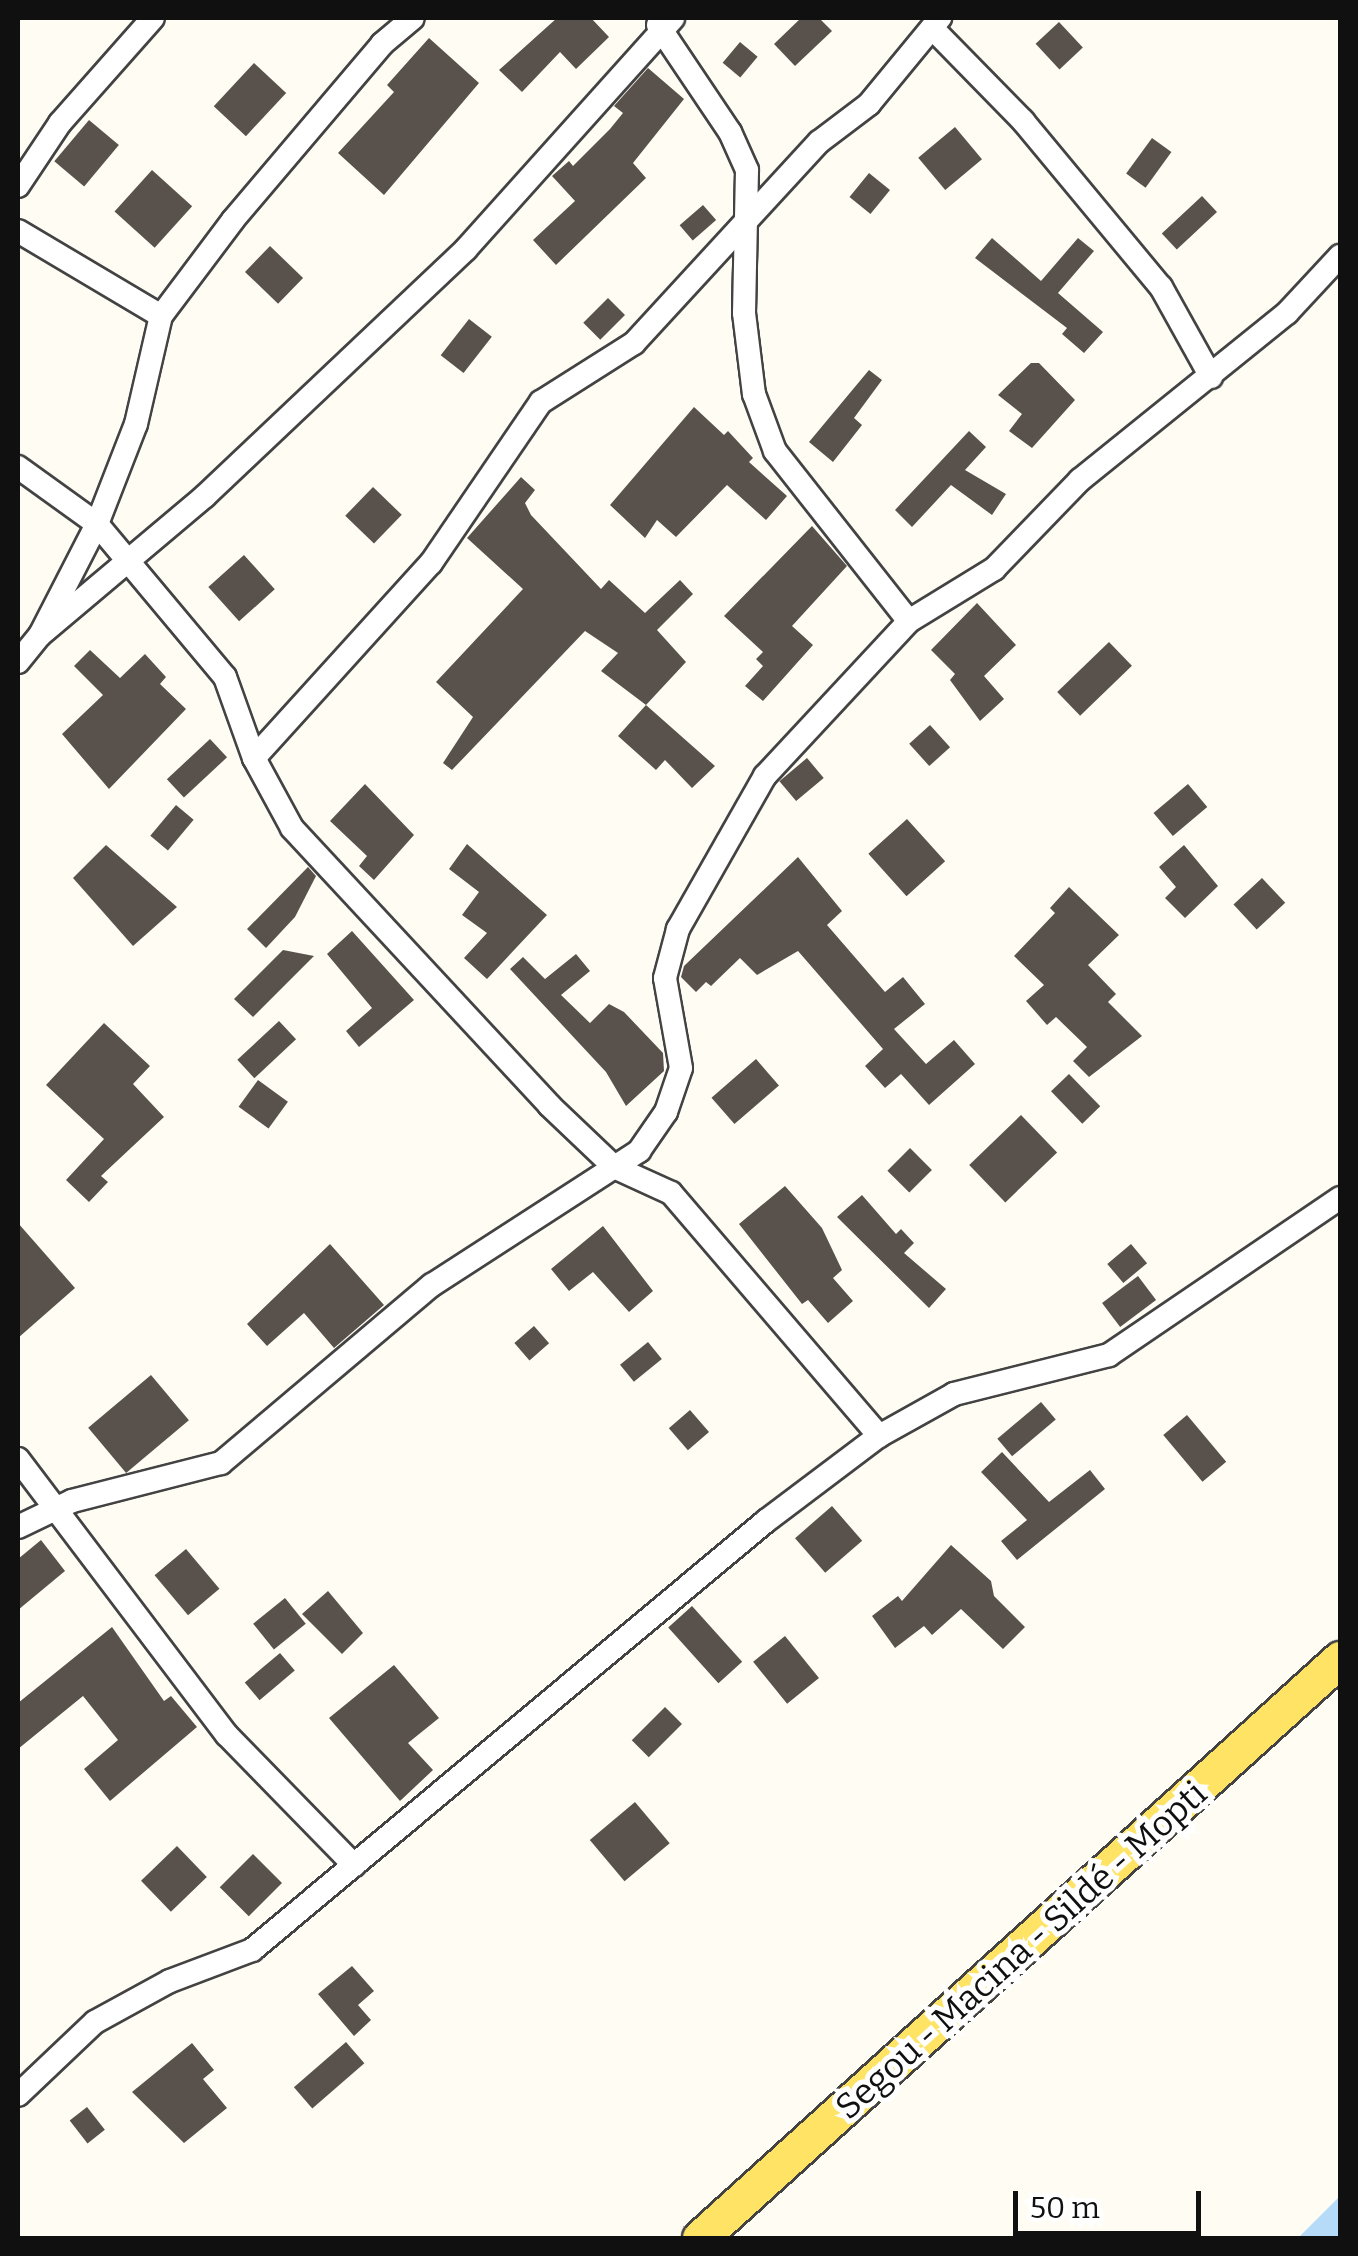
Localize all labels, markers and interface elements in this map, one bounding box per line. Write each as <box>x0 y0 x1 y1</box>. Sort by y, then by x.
street label: Segou - Macina - Sildé - Mopti <box>827 1772 1215 2128</box>
scale bar <box>1018 2171 1206 2233</box>
text: 50 m <box>1030 2190 1100 2226</box>

